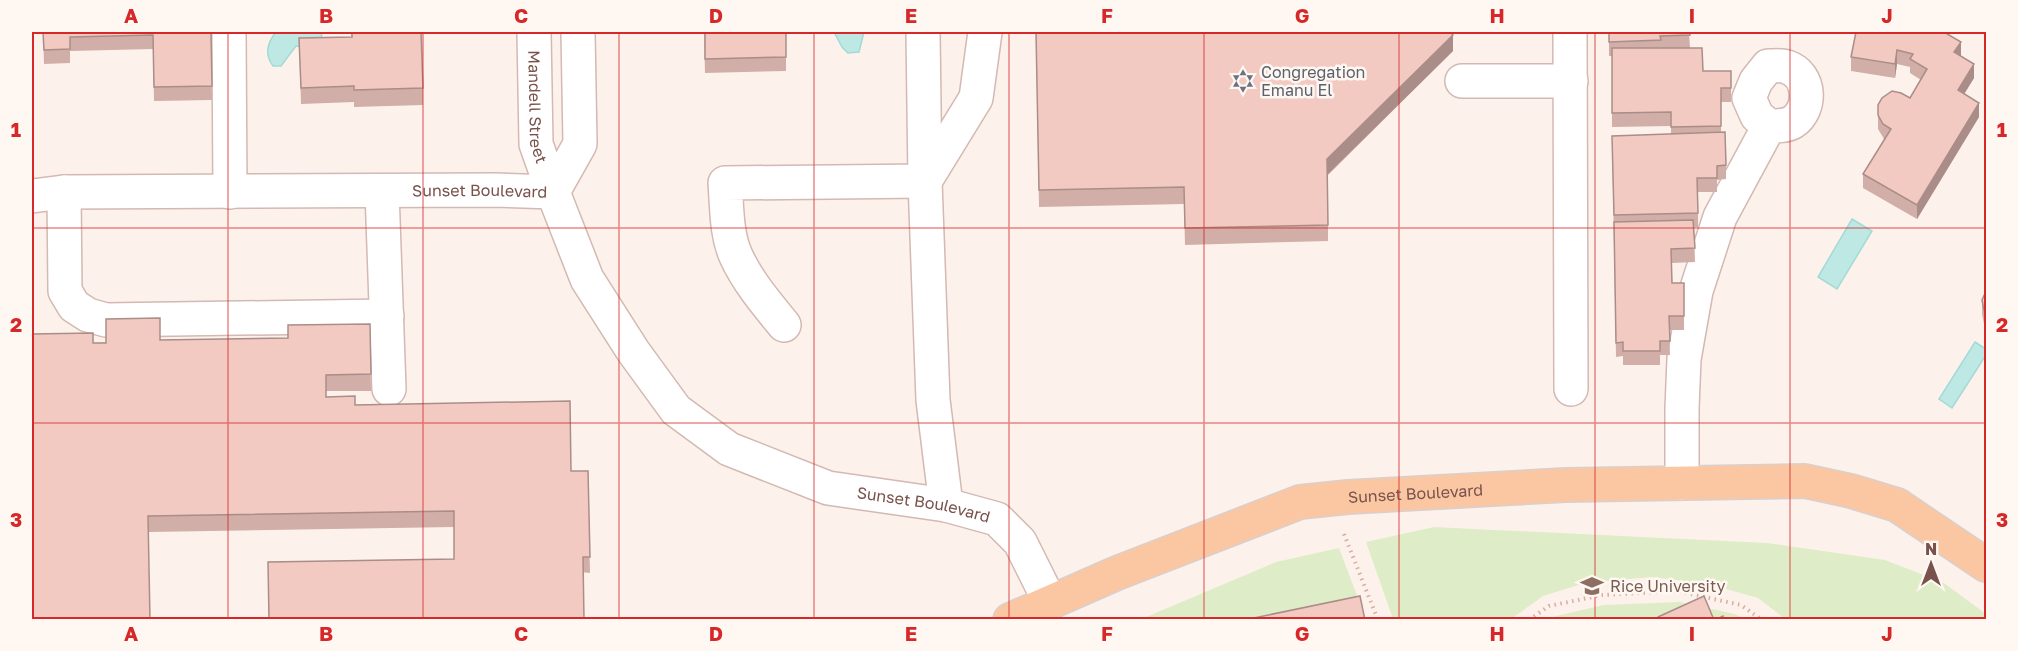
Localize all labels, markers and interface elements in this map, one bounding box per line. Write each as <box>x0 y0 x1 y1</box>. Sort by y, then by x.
text: A <box>124 3 138 27</box>
text: B <box>319 3 333 27</box>
text: C <box>514 3 528 27</box>
text: D <box>709 3 723 27</box>
text: E <box>905 3 917 27</box>
text: F <box>1101 3 1113 27</box>
text: G <box>1295 3 1309 27</box>
text: H <box>1489 3 1505 27</box>
text: I <box>1689 3 1695 27</box>
text: J <box>1881 3 1893 27</box>
street label: Mandell Street <box>524 50 552 166</box>
place label: Congregation Emanu El <box>1261 62 1365 100</box>
synagogue icon: Congregation Emanu El <box>1230 68 1256 94</box>
text: 1 <box>11 117 21 141</box>
text: 1 <box>1997 117 2007 141</box>
street label: Sunset Boulevard <box>412 180 548 202</box>
text: 2 <box>10 312 22 336</box>
text: 2 <box>1996 312 2008 336</box>
street label: Sunset Boulevard <box>1347 480 1484 507</box>
street label: Sunset Boulevard <box>856 482 993 527</box>
text: 3 <box>10 507 22 531</box>
text: 3 <box>1996 507 2008 531</box>
north arrow <box>1901 534 1961 594</box>
text: N <box>1925 539 1937 559</box>
school or university icon: Rice University <box>1579 573 1605 599</box>
place label: Rice University <box>1610 576 1726 596</box>
text: A <box>124 621 138 645</box>
text: B <box>319 621 333 645</box>
text: C <box>514 621 528 645</box>
text: D <box>709 621 723 645</box>
text: E <box>905 621 917 645</box>
text: F <box>1101 621 1113 645</box>
text: G <box>1295 621 1309 645</box>
text: H <box>1489 621 1505 645</box>
text: I <box>1689 621 1695 645</box>
text: J <box>1881 621 1893 645</box>

